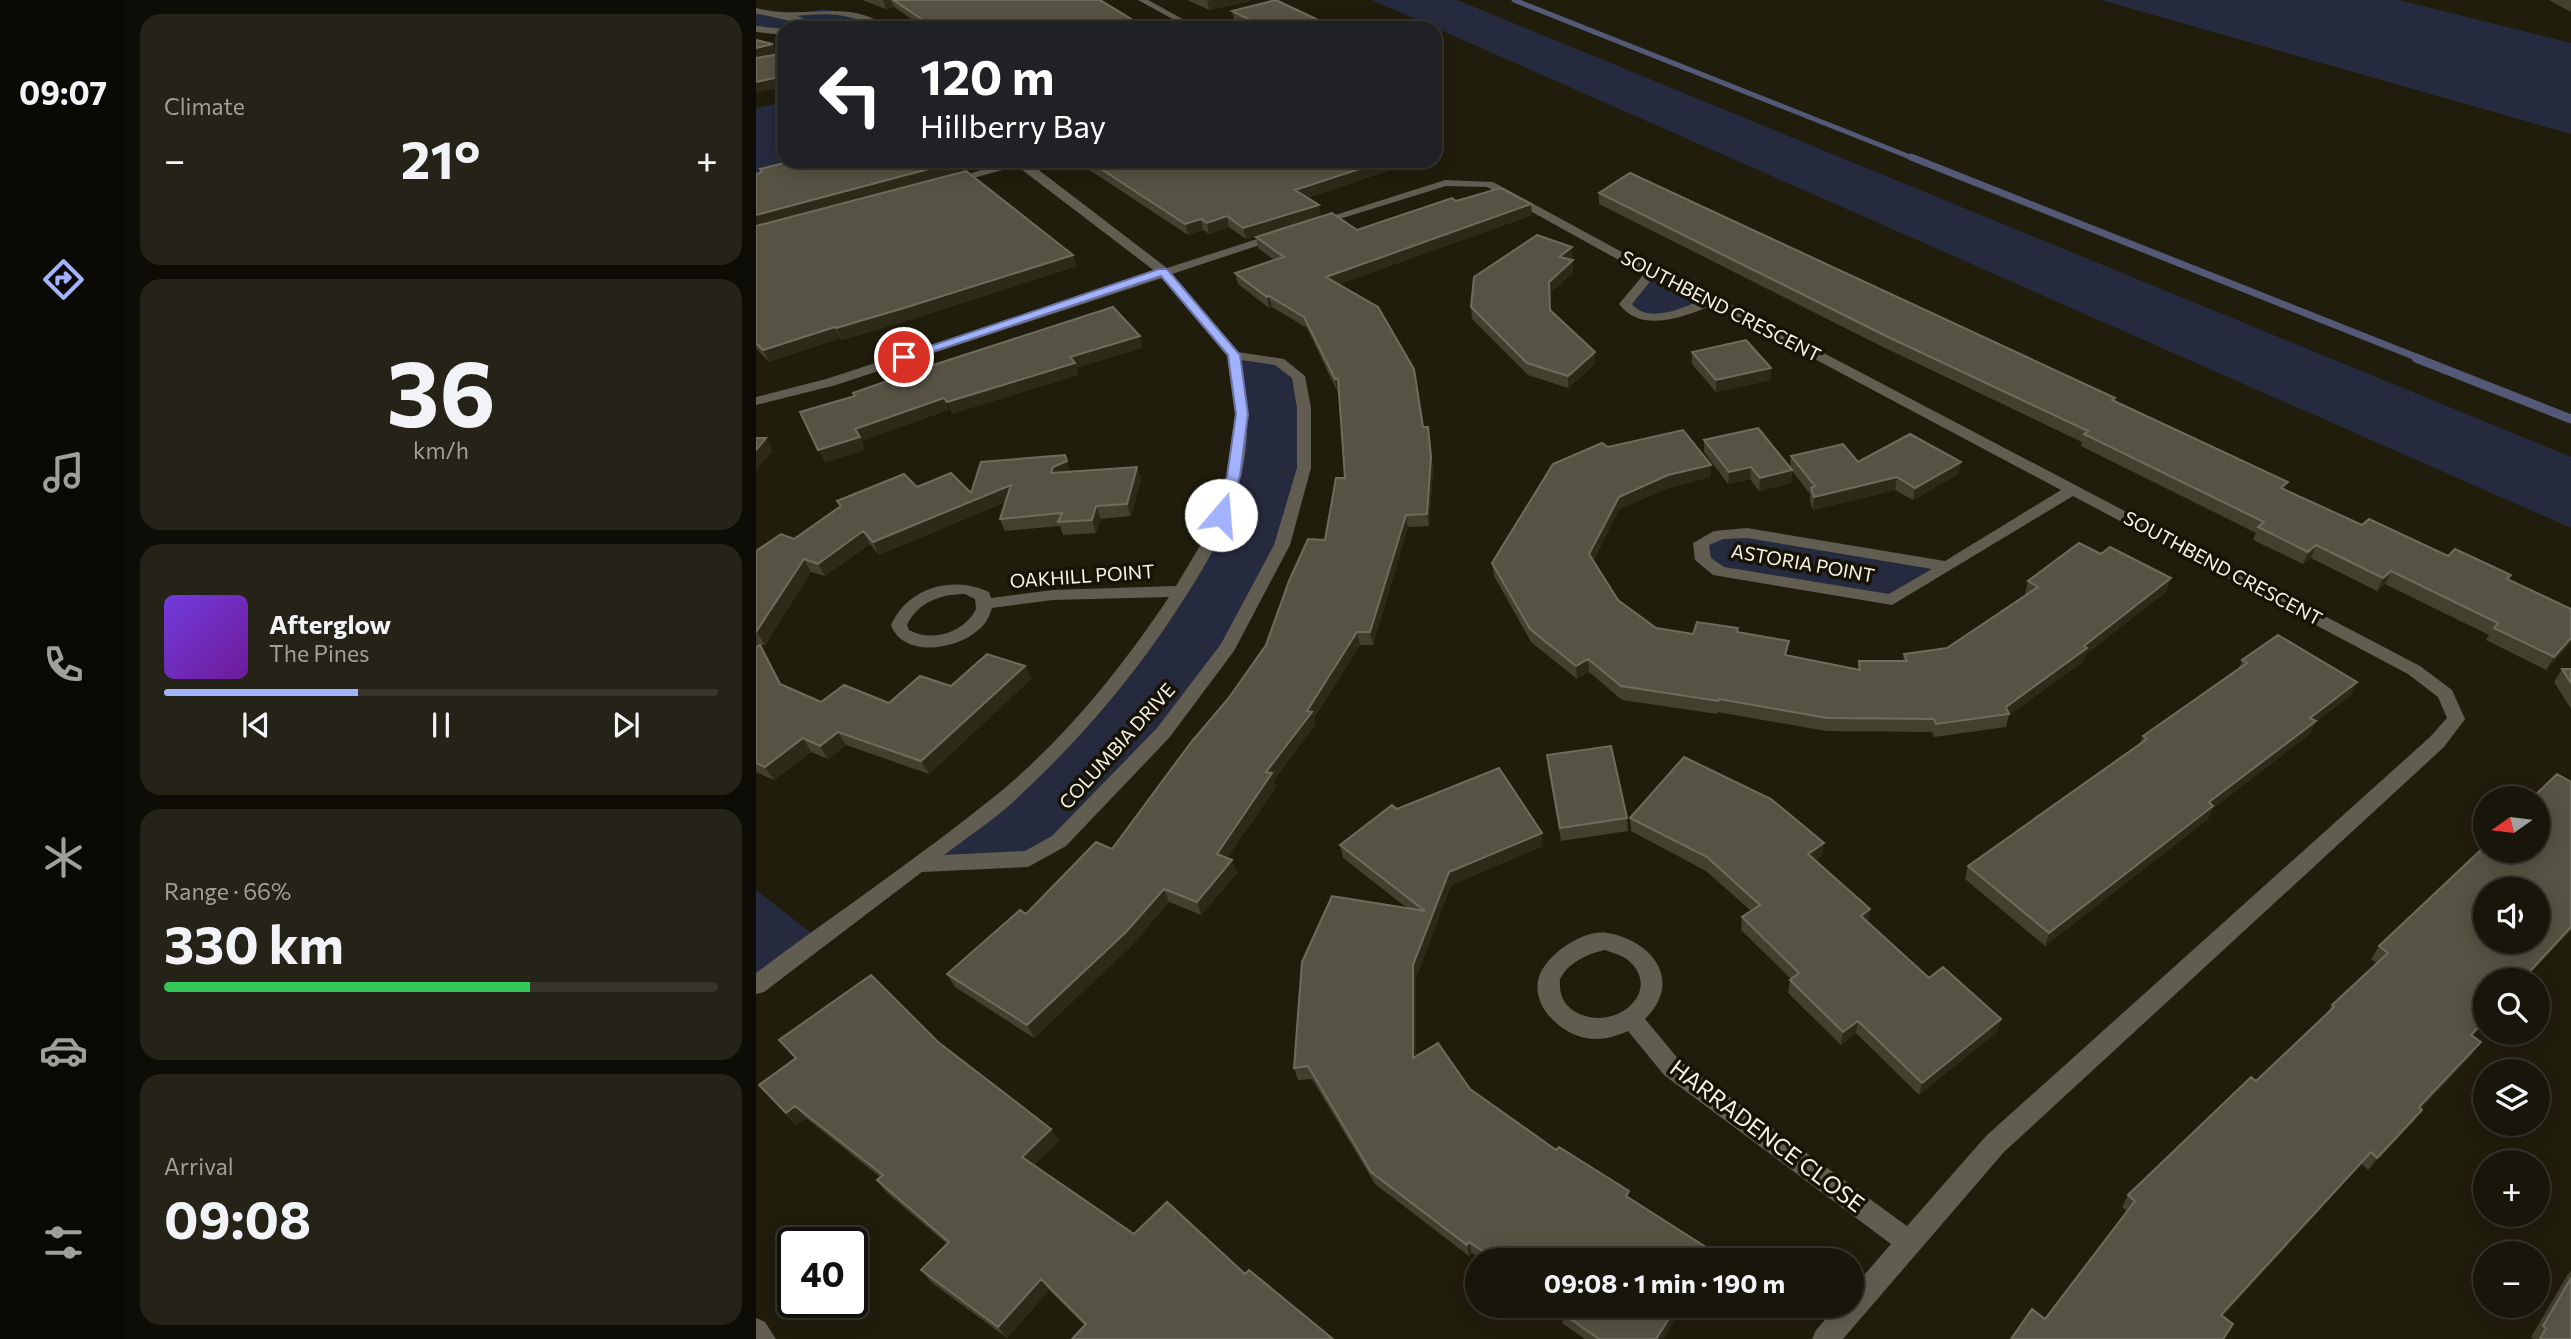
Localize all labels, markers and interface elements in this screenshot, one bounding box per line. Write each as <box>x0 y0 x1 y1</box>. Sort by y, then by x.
text: 120 m <box>920 45 1054 105</box>
icon: left <box>805 49 896 140</box>
text: 09:07 <box>19 72 107 112</box>
text: Climate <box>164 92 245 120</box>
text: Hillberry Bay <box>920 105 1106 145</box>
text: 21° <box>401 126 480 190</box>
text: − <box>164 135 186 182</box>
text: + <box>696 135 718 182</box>
street label: SOUTHBEND CRESCENT <box>1617 245 1825 366</box>
icon: directions <box>39 255 88 304</box>
pin <box>874 327 934 387</box>
text: 36 <box>386 334 496 446</box>
icon: arrive <box>885 338 923 376</box>
text: km/h <box>413 436 469 464</box>
icon: music <box>39 448 88 497</box>
position arrow <box>1184 478 1258 552</box>
street label: SOUTHBEND CRESCENT <box>2120 505 2326 630</box>
street label: ASTORIA POINT <box>1730 539 1877 586</box>
street label: OAKHILL POINT <box>1009 559 1155 592</box>
text: Afterglow <box>269 608 391 639</box>
text: The Pines <box>269 639 370 667</box>
icon: phone <box>39 640 88 689</box>
street label: COLUMBIA DRIVE <box>1054 678 1179 813</box>
icon: previous <box>237 706 275 744</box>
icon: pause <box>422 706 460 744</box>
icon: next <box>607 706 645 744</box>
north arrow <box>2473 786 2550 863</box>
map controls <box>2473 786 2550 1318</box>
icon: climate <box>39 833 88 882</box>
text: Range · 66% <box>164 877 291 905</box>
button: sound <box>2473 877 2550 954</box>
text: 330 km <box>164 911 344 975</box>
button: search <box>2473 968 2550 1045</box>
icon: car <box>39 1026 88 1075</box>
street label: HARRADENCE CLOSE <box>1665 1053 1870 1217</box>
button: layers <box>2473 1059 2550 1136</box>
button: + <box>2473 1150 2550 1227</box>
text: Arrival <box>164 1152 234 1180</box>
text: 09:08 <box>164 1186 311 1250</box>
icon: filters <box>39 1218 88 1267</box>
speed limit sign: 40 <box>777 1227 868 1318</box>
button: − <box>2473 1241 2550 1318</box>
text: 09:08 · 1 min · 190 m <box>1544 1267 1785 1298</box>

